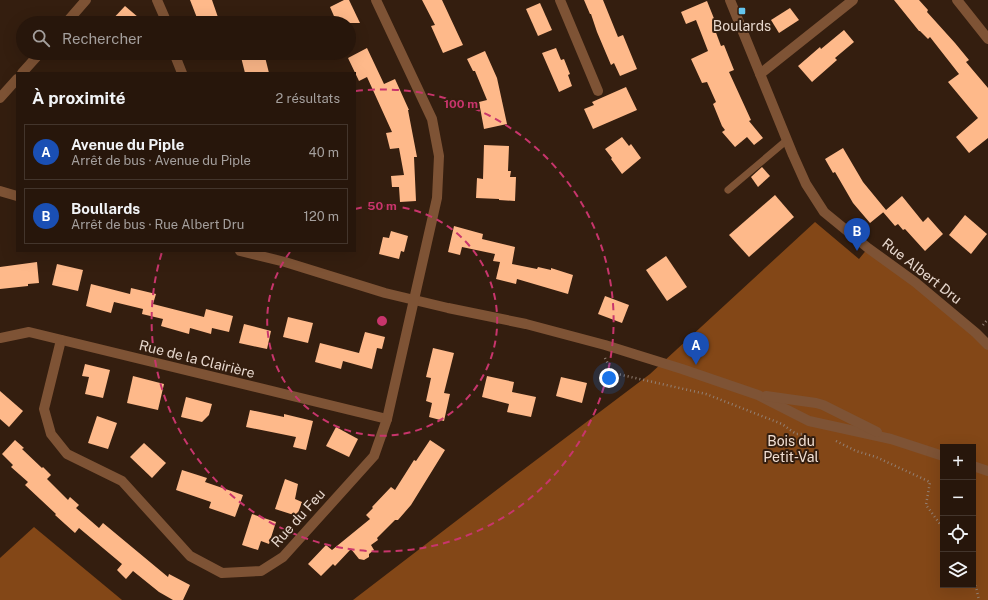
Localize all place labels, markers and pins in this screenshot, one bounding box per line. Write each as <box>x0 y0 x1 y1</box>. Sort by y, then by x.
marker: Boulards <box>737 6 747 16</box>
place label: Boulards <box>713 18 771 34</box>
pin: B <box>844 218 870 251</box>
centre of rings <box>375 314 389 328</box>
pin: A <box>683 332 709 365</box>

